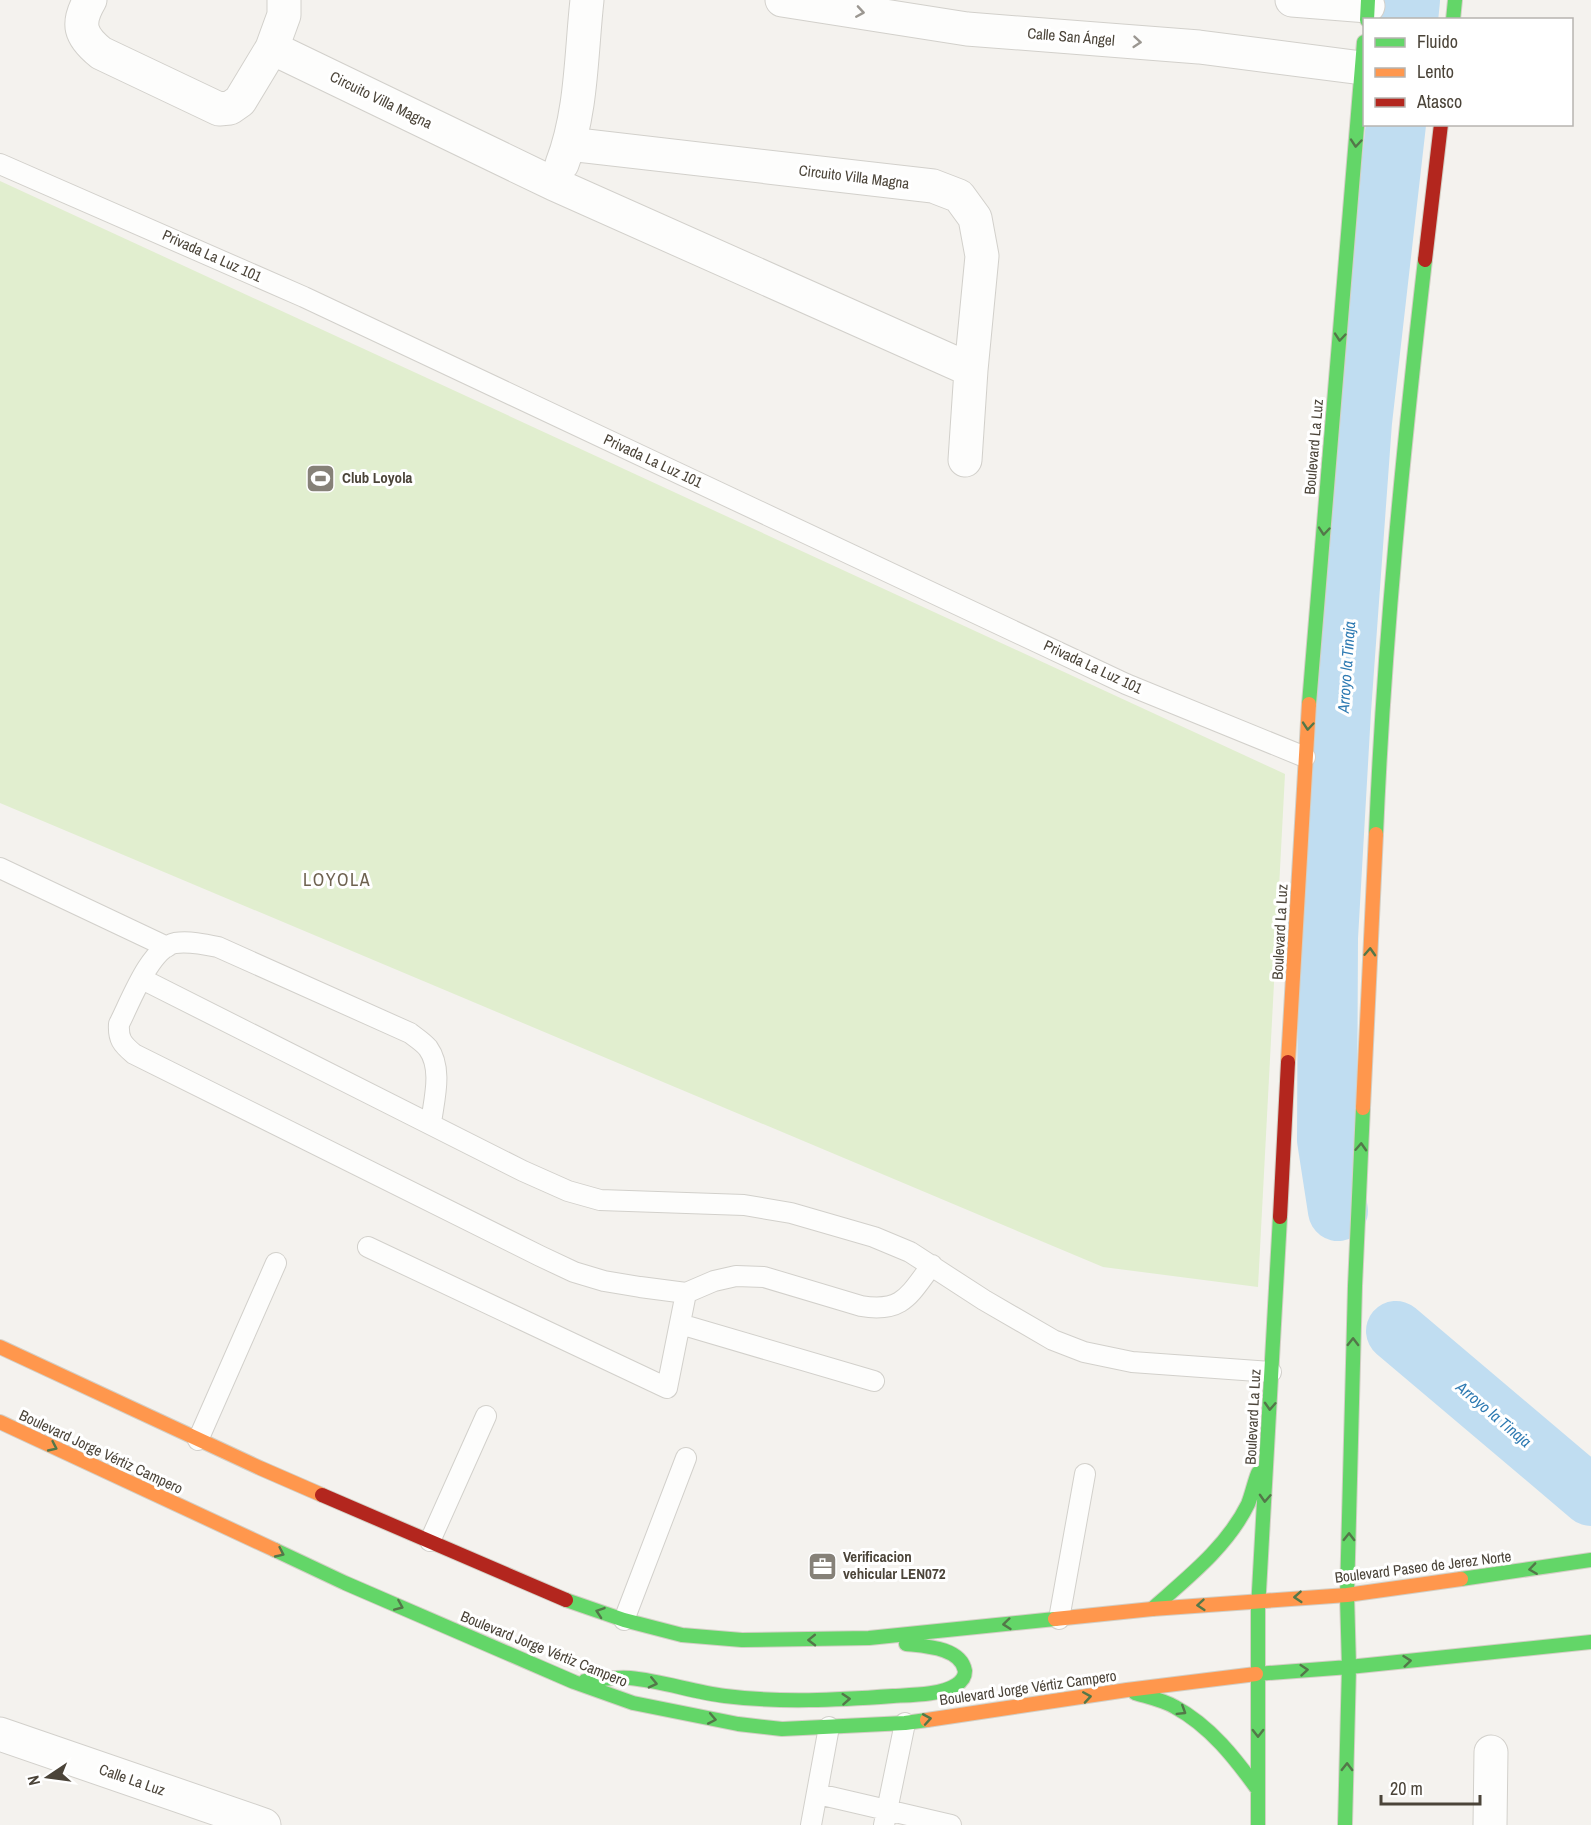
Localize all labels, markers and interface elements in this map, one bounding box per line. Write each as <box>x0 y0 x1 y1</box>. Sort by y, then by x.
one-way arrow <box>855 6 865 18</box>
legend <box>1363 18 1573 126</box>
street label: Calle San Ángel <box>1027 22 1116 51</box>
text: Fluido <box>1417 29 1458 54</box>
one-way arrow <box>1133 36 1142 49</box>
text: Lento <box>1417 59 1454 84</box>
street label: Circuito Villa Magna <box>327 66 436 133</box>
text: Atasco <box>1416 89 1462 114</box>
one-way arrow <box>1350 138 1363 147</box>
street label: Circuito Villa Magna <box>798 159 911 194</box>
street label: Privada La Luz 101 <box>159 224 265 287</box>
one-way arrow <box>1334 332 1347 341</box>
street label: Boulevard La Luz <box>1299 398 1328 496</box>
street label: Privada La Luz 101 <box>600 428 706 493</box>
sports icon: Club Loyola <box>305 462 337 494</box>
place label: Club Loyola <box>342 467 413 488</box>
one-way arrow <box>1318 527 1331 536</box>
water label: Arroyo la Tinaja <box>1332 620 1360 715</box>
street label: Privada La Luz 101 <box>1040 634 1146 699</box>
one-way arrow <box>1302 721 1315 730</box>
district label: LOYOLA <box>303 867 371 892</box>
street label: Boulevard La Luz <box>1267 884 1292 980</box>
one-way arrow <box>1364 947 1377 956</box>
one-way arrow <box>1355 1142 1368 1151</box>
one-way arrow <box>1347 1337 1360 1346</box>
street label: Boulevard La Luz <box>1240 1369 1265 1465</box>
water label: Arroyo la Tinaja <box>1451 1375 1536 1452</box>
one-way arrow <box>1263 1401 1276 1410</box>
street label: Boulevard Jorge Vértiz Campero <box>16 1404 187 1499</box>
one-way arrow <box>46 1440 57 1452</box>
one-way arrow <box>1258 1493 1271 1502</box>
one-way arrow <box>1342 1532 1355 1541</box>
street label: Boulevard Paseo de Jerez Norte <box>1333 1545 1513 1588</box>
one-way arrow <box>273 1546 284 1558</box>
place label: Verificacion vehicular LEN072 <box>843 1546 946 1584</box>
office icon: Verificacion vehicular LEN072 <box>806 1550 838 1582</box>
one-way arrow <box>1528 1562 1538 1574</box>
one-way arrow <box>1293 1591 1302 1604</box>
one-way arrow <box>1196 1598 1205 1611</box>
one-way arrow <box>392 1599 403 1611</box>
street label: Boulevard Jorge Vértiz Campero <box>458 1605 631 1692</box>
one-way arrow <box>595 1606 606 1619</box>
one-way arrow <box>1002 1617 1011 1630</box>
one-way arrow <box>808 1633 817 1646</box>
one-way arrow <box>1403 1655 1412 1668</box>
one-way arrow <box>1299 1664 1308 1677</box>
street label: Boulevard Jorge Vértiz Campero <box>938 1665 1118 1710</box>
one-way arrow <box>648 1675 658 1688</box>
one-way arrow <box>1081 1691 1091 1704</box>
one-way arrow <box>842 1693 851 1706</box>
one-way arrow <box>1175 1704 1186 1715</box>
one-way arrow <box>707 1713 716 1725</box>
one-way arrow <box>922 1714 931 1726</box>
one-way arrow <box>1252 1728 1264 1737</box>
north arrow <box>18 1747 78 1807</box>
street label: Calle La Luz <box>96 1758 168 1801</box>
one-way arrow <box>1340 1762 1353 1771</box>
scale bar <box>1381 1768 1480 1806</box>
text: N <box>22 1773 45 1787</box>
text: 20 m <box>1390 1776 1423 1801</box>

